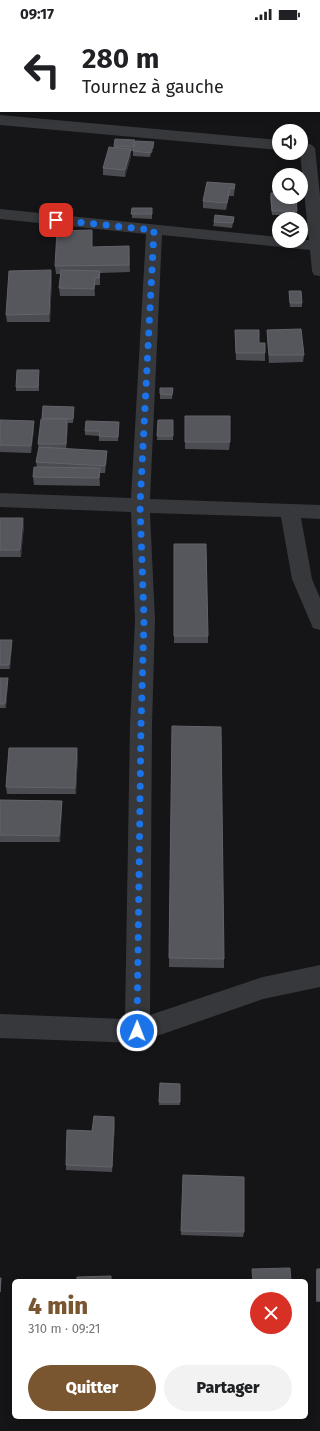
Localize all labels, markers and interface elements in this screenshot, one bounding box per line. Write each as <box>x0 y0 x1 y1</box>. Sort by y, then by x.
text: 09:17 <box>20 5 54 23</box>
text: 280 m <box>82 42 159 75</box>
icon: left <box>16 44 68 96</box>
text: Tournez à gauche <box>82 76 224 98</box>
map controls <box>272 124 308 248</box>
button: sound <box>272 124 308 160</box>
button: search <box>272 168 308 204</box>
pin <box>39 203 73 237</box>
icon: arrive <box>45 209 67 231</box>
button: layers <box>272 212 308 248</box>
position arrow <box>116 1010 158 1052</box>
text: 4 min <box>28 1292 88 1320</box>
button: close <box>250 1292 292 1334</box>
text: 310 m · 09:21 <box>28 1321 100 1336</box>
button: Quitter <box>28 1365 156 1411</box>
button: Partager <box>164 1365 292 1411</box>

